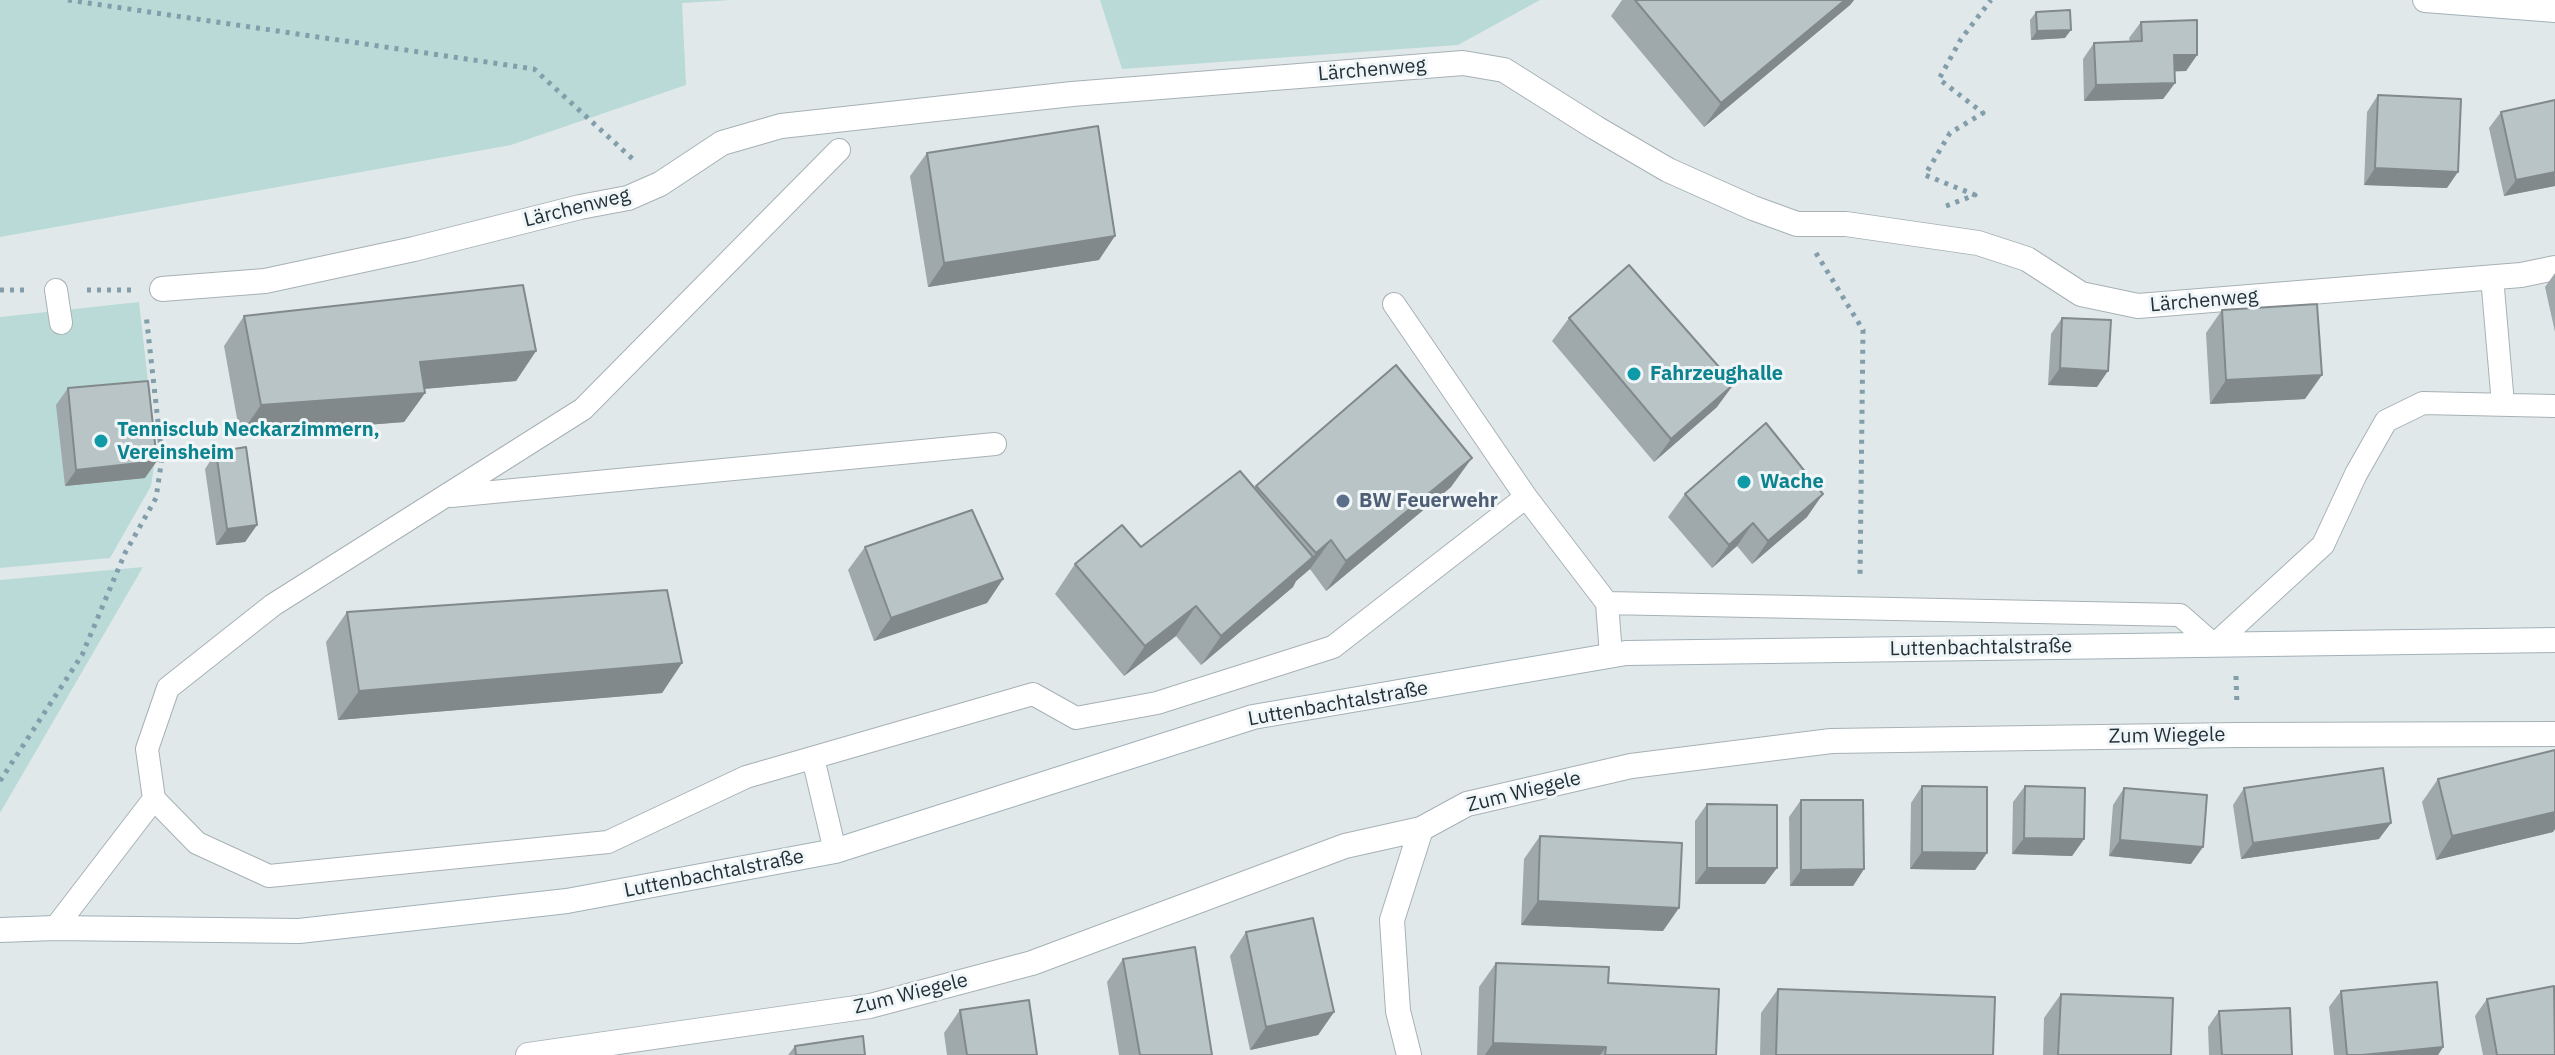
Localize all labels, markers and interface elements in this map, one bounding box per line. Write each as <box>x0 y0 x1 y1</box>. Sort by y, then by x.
street label: Lärchenweg <box>1317 53 1427 87</box>
street label: Lärchenweg <box>522 183 632 233</box>
street label: Lärchenweg <box>2149 284 2259 318</box>
place label: Fahrzeughalle <box>1650 362 1783 386</box>
marker: Fahrzeughalle <box>1625 365 1643 383</box>
place label: Tennisclub Neckarzimmern, Vereinsheim <box>117 418 380 465</box>
marker: Tennisclub Neckarzimmern, Vereinsheim <box>92 432 110 450</box>
place label: Wache <box>1760 470 1824 494</box>
marker: Wache <box>1735 473 1753 491</box>
place label: BW Feuerwehr <box>1359 489 1498 513</box>
marker: BW Feuerwehr <box>1334 492 1352 510</box>
street label: Luttenbachtalstraße <box>1890 634 2072 662</box>
street label: Luttenbachtalstraße <box>1246 676 1430 732</box>
street label: Zum Wiegele <box>2108 723 2226 749</box>
street label: Zum Wiegele <box>1464 766 1584 818</box>
street label: Luttenbachtalstraße <box>622 845 806 903</box>
street label: Zum Wiegele <box>851 968 971 1020</box>

